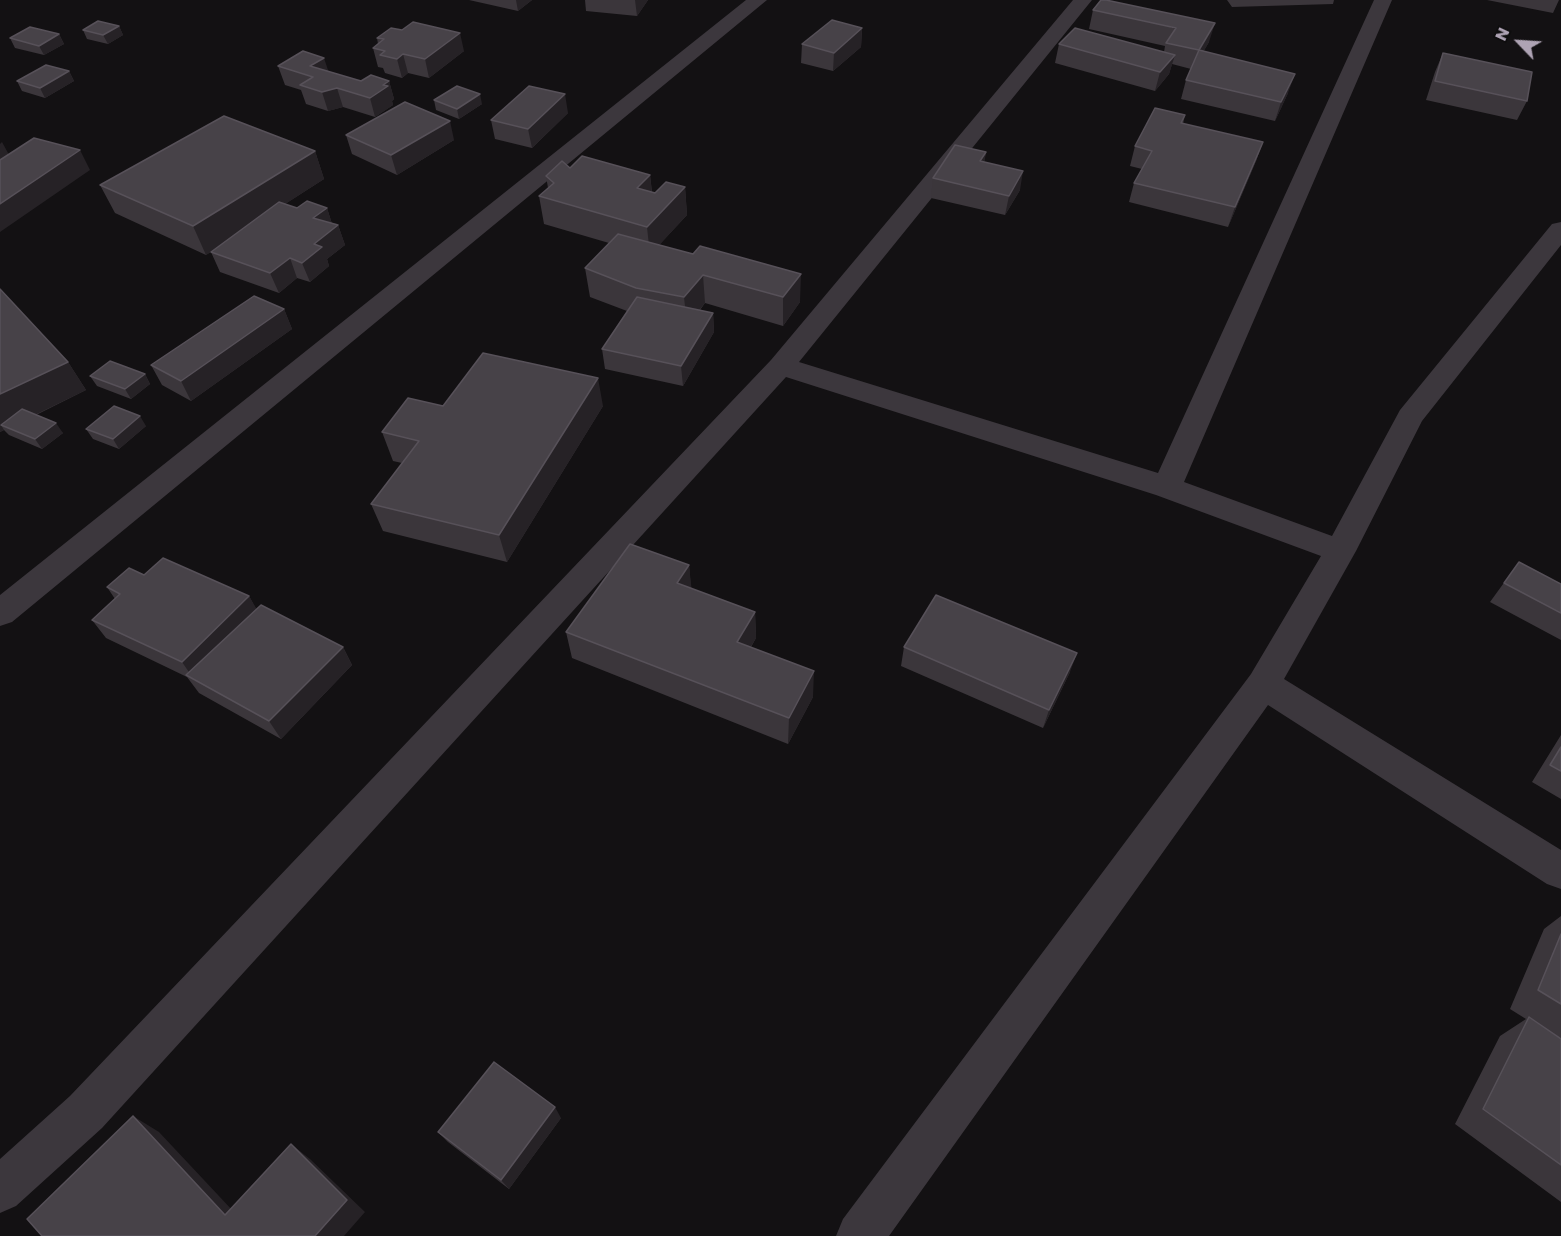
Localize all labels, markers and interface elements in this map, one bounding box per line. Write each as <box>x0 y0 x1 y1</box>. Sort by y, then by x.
north arrow <box>1489 12 1549 72</box>
text: N <box>1489 24 1515 45</box>

